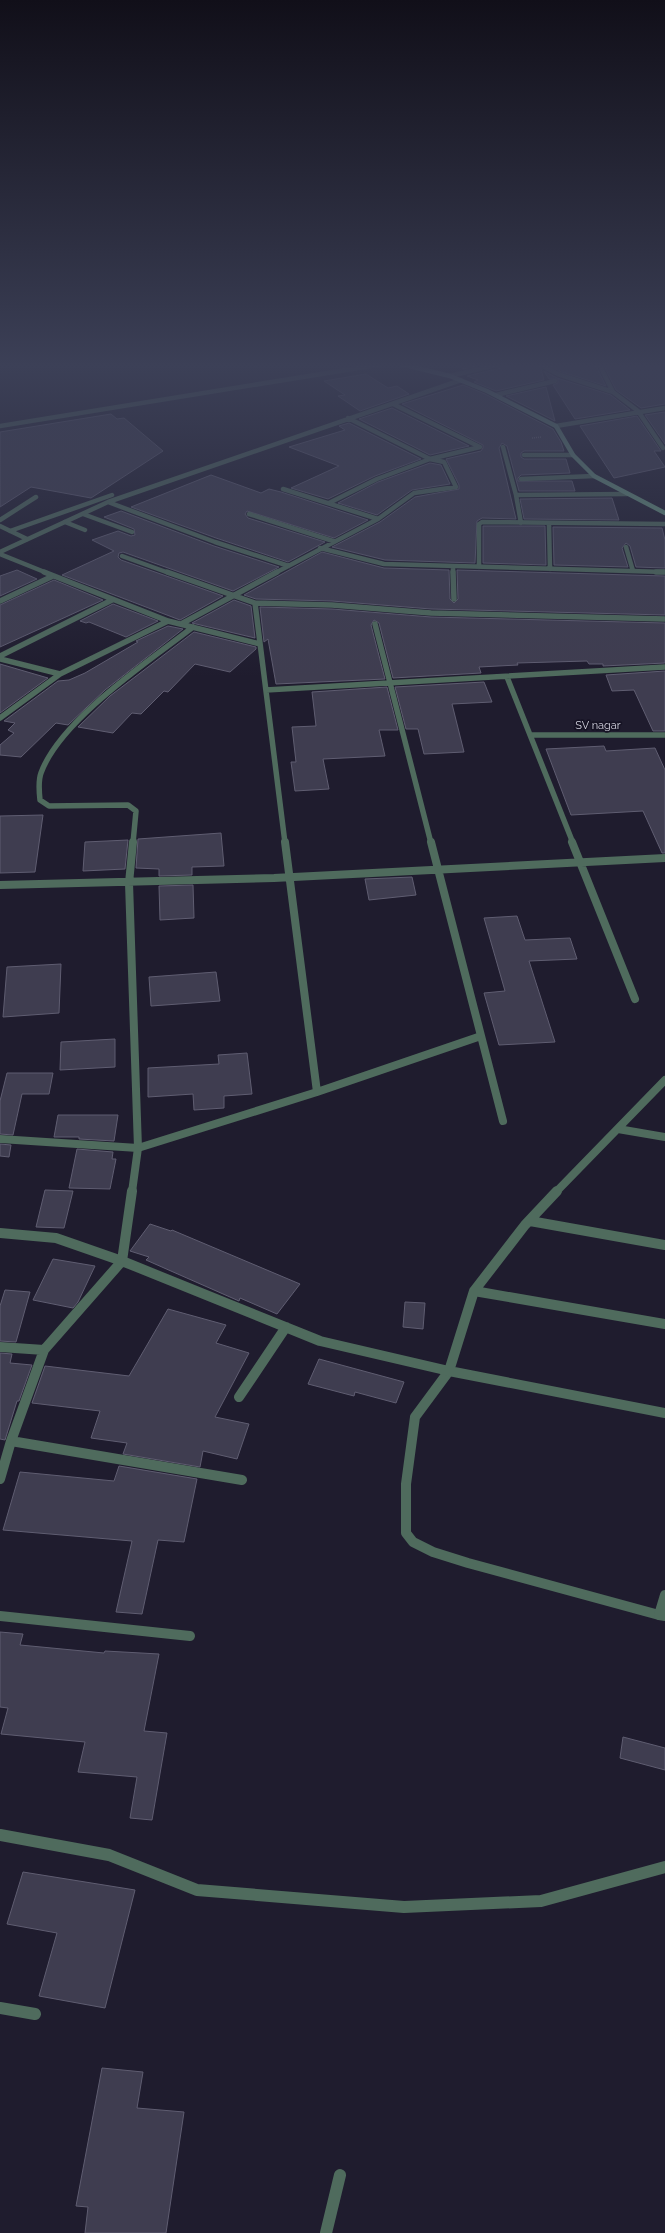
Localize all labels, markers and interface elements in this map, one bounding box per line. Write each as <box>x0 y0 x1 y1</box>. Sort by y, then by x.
street label: SV nagar <box>575 719 621 732</box>

